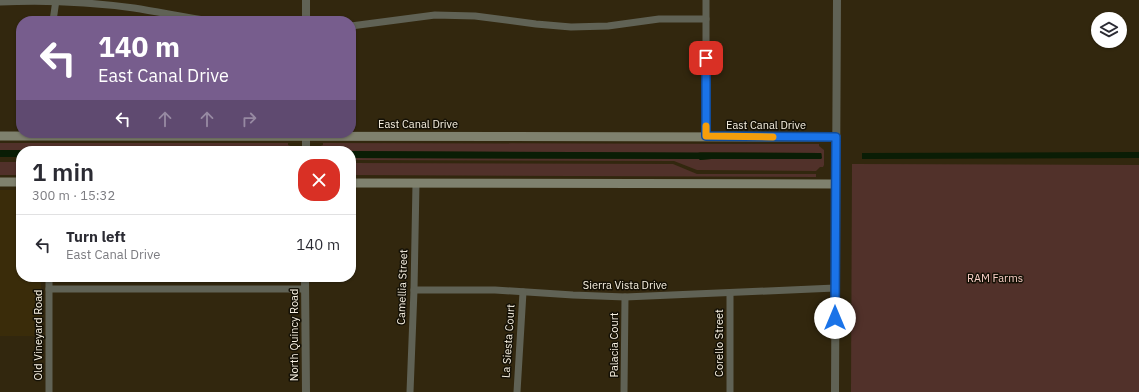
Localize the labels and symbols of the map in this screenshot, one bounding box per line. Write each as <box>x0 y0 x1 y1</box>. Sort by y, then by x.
pin <box>689 41 723 75</box>
street label: East Canal Drive <box>378 117 458 131</box>
street label: East Canal Drive <box>726 118 806 132</box>
street label: Camellia Street <box>394 249 410 325</box>
park label: RAM Farms <box>967 271 1023 285</box>
street label: Sierra Vista Drive <box>583 278 667 292</box>
street label: North Quincy Road <box>287 289 301 381</box>
street label: Old Vineyard Road <box>31 290 45 380</box>
position arrow <box>814 297 856 339</box>
street label: La Siesta Court <box>498 303 518 378</box>
street label: Corello Street <box>712 309 726 377</box>
street label: Palacia Court <box>607 312 621 378</box>

